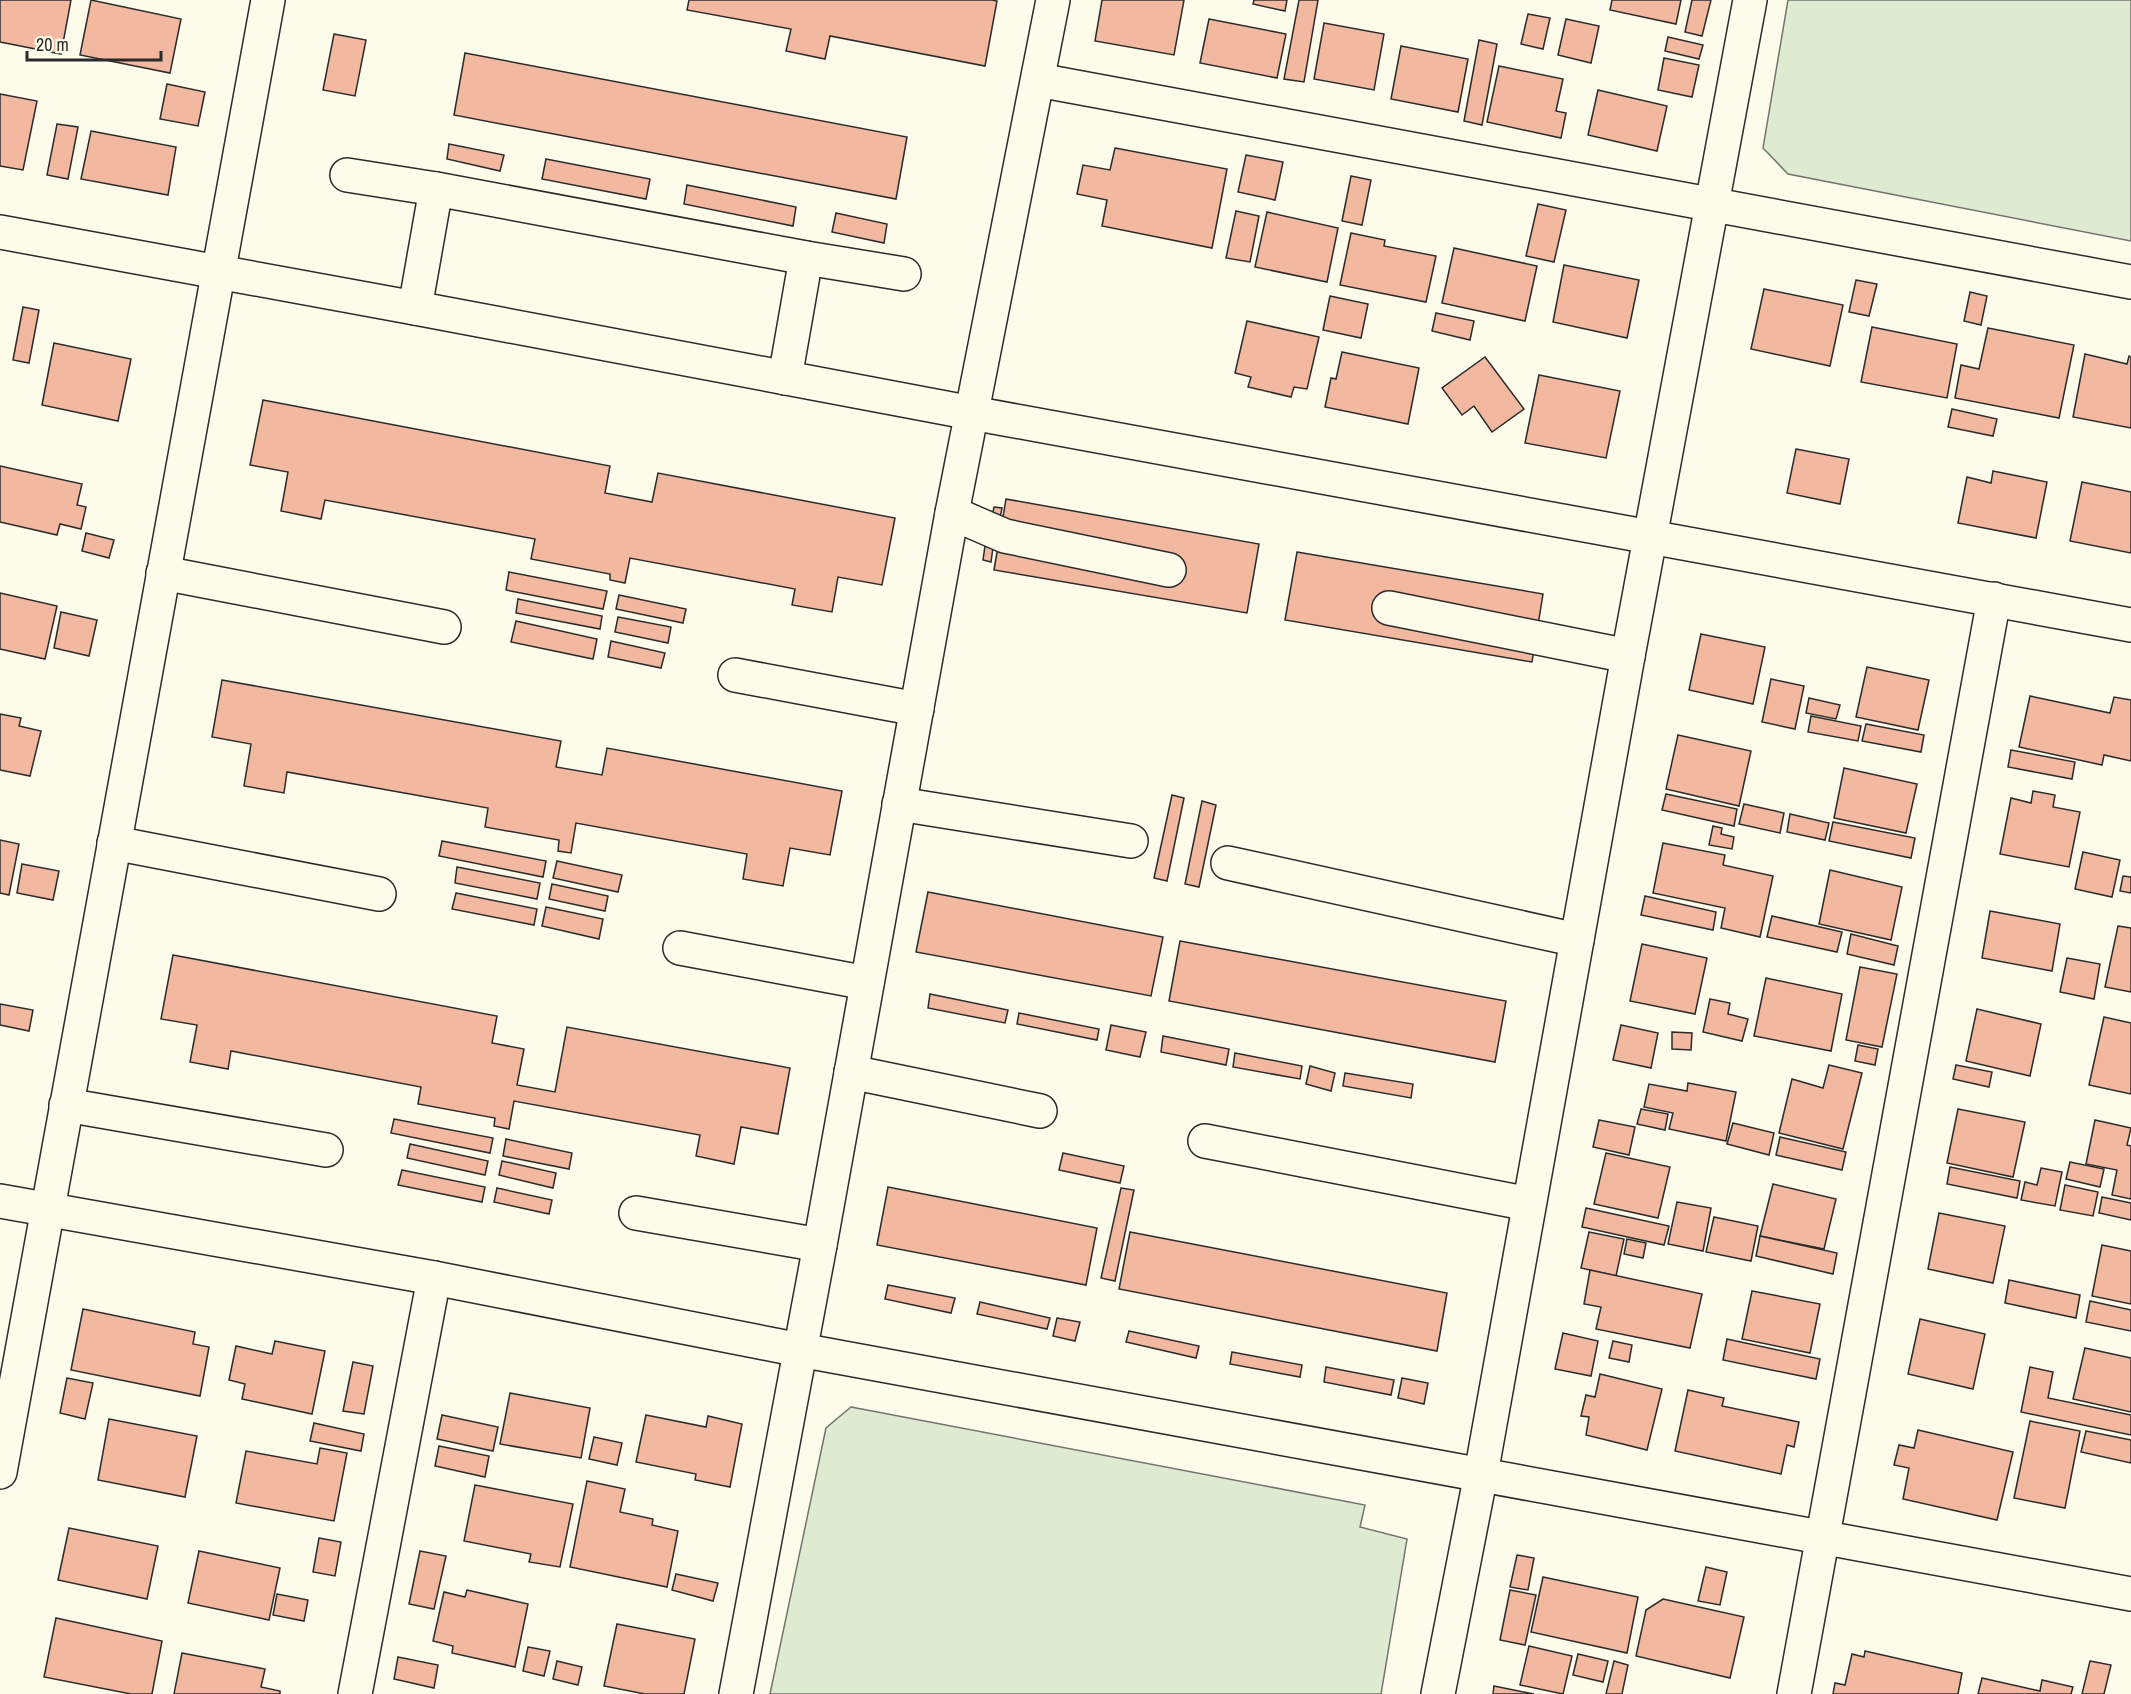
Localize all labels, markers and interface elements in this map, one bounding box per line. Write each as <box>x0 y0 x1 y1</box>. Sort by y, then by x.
scale bar <box>27 24 160 62</box>
text: 20 m <box>36 32 69 57</box>

